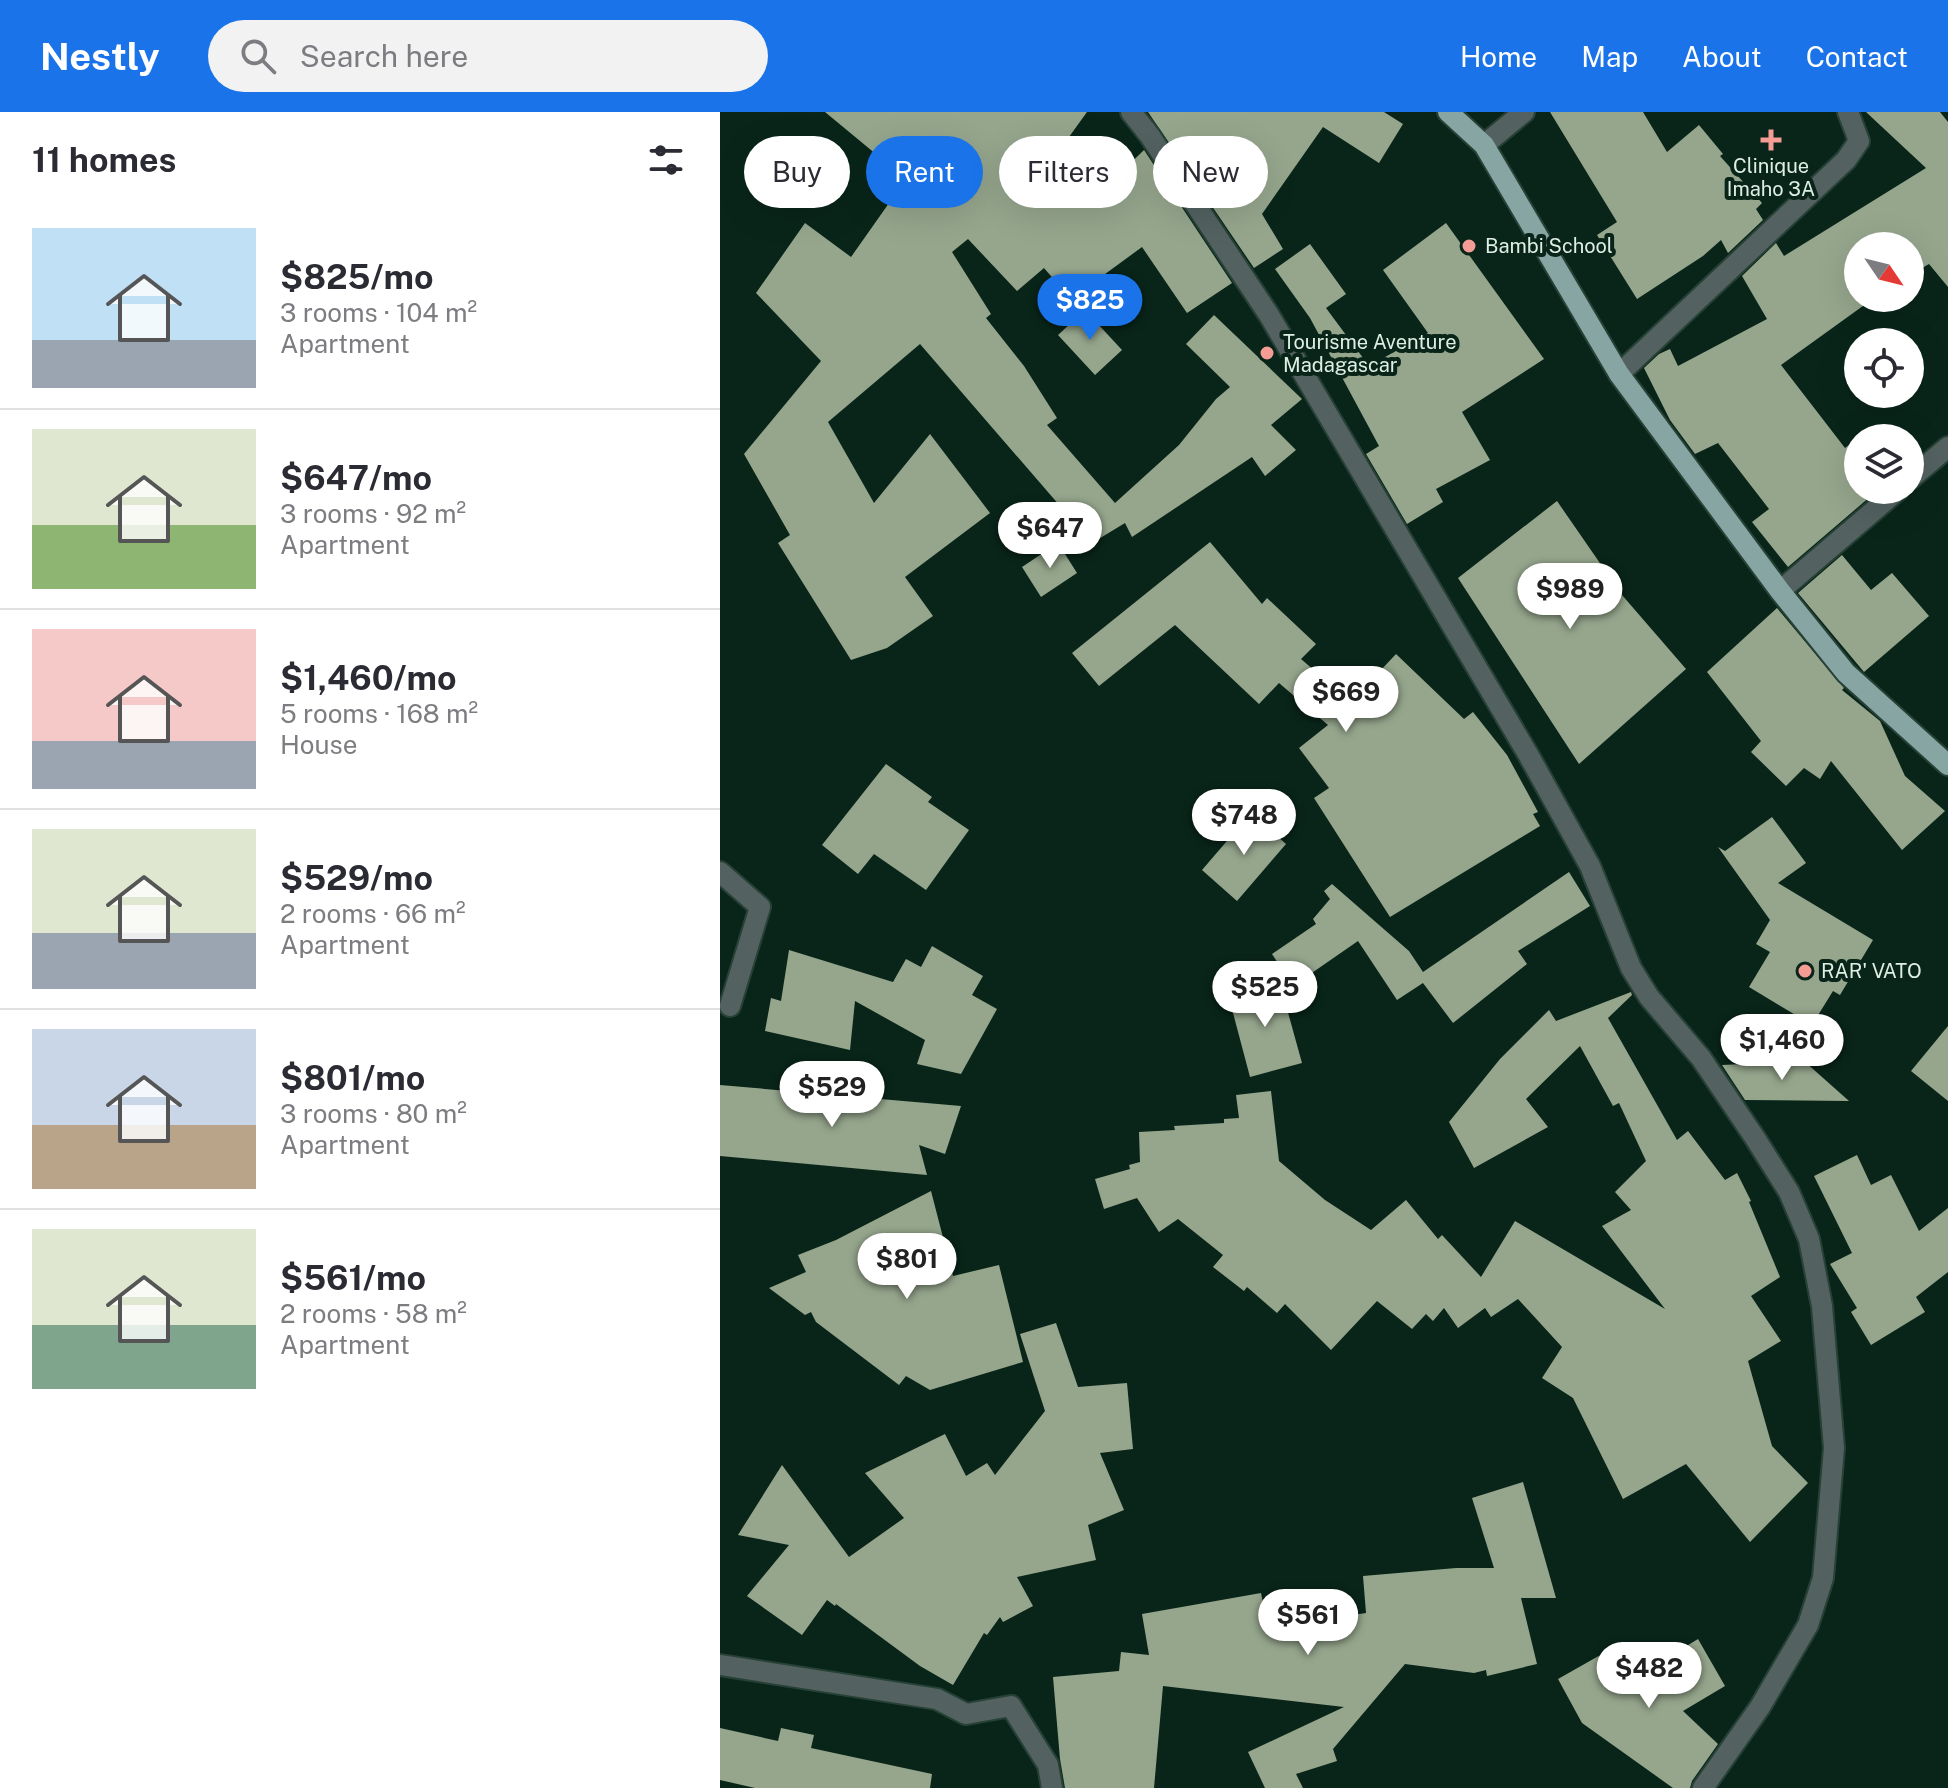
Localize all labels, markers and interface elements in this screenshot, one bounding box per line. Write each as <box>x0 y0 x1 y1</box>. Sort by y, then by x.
search box <box>208 20 768 92</box>
text: Nestly <box>40 34 160 79</box>
icon: search <box>236 34 280 78</box>
text: Search here <box>300 38 468 74</box>
text: Home <box>1460 40 1537 73</box>
text: Map <box>1581 40 1638 73</box>
text: About <box>1682 40 1762 73</box>
text: Contact <box>1806 40 1908 73</box>
marker: Clinique Imaho 3A <box>1760 129 1782 151</box>
chip: Buy <box>744 136 850 208</box>
chip: Rent <box>866 136 983 208</box>
chip: Filters <box>999 136 1137 208</box>
chip: New <box>1153 136 1268 208</box>
icon: filters <box>644 138 688 182</box>
text: 11 homes <box>32 140 176 180</box>
place label: Clinique Imaho 3A <box>1727 154 1815 201</box>
north arrow <box>1844 232 1924 312</box>
map controls <box>1844 232 1924 504</box>
place label: Bambi School <box>1485 234 1613 258</box>
marker: Bambi School <box>1460 237 1478 255</box>
text: $825/mo <box>280 257 433 297</box>
icon: home <box>96 260 192 356</box>
pin: $825 <box>1043 274 1137 342</box>
text: $825 <box>1055 284 1125 315</box>
text: 3 rooms · 104 m² <box>280 297 477 328</box>
text: Apartment <box>280 328 410 359</box>
button: locate <box>1844 328 1924 408</box>
place label: Tourisme Aventure Madagascar <box>1283 330 1456 377</box>
marker: Tourisme Aventure Madagascar <box>1258 344 1276 362</box>
button: layers <box>1844 424 1924 504</box>
text: $647/mo <box>280 458 432 498</box>
icon: home <box>96 461 192 557</box>
text: 3 rooms · 92 m² <box>280 498 466 529</box>
pin: $647 <box>1003 502 1097 570</box>
text: $647 <box>1016 512 1084 543</box>
text: Apartment <box>280 529 410 560</box>
pin: $989 <box>1523 563 1617 631</box>
text: $989 <box>1535 573 1605 604</box>
text: $1,460/mo <box>280 658 457 698</box>
icon: home <box>96 661 192 757</box>
pin: $669 <box>1299 666 1393 734</box>
text: $669 <box>1311 676 1381 707</box>
text: 5 rooms · 168 m² <box>280 698 478 729</box>
text: House <box>280 729 357 760</box>
pin: $748 <box>1197 789 1291 857</box>
text: $748 <box>1210 799 1278 830</box>
text: $529/mo <box>280 858 433 898</box>
icon: home <box>96 861 192 957</box>
text: 2 rooms · 66 m² <box>280 898 466 929</box>
text: Apartment <box>280 929 410 960</box>
place label: RAR' VATO <box>1821 959 1922 983</box>
pin: $525 <box>1218 961 1312 1029</box>
marker: RAR' VATO <box>1796 962 1814 980</box>
text: $525 <box>1230 971 1300 1002</box>
pin: $1,460 <box>1717 1014 1847 1082</box>
text: $1,460 <box>1739 1024 1825 1055</box>
text: $801/mo <box>280 1058 425 1098</box>
icon: home <box>96 1061 192 1157</box>
pin: $529 <box>785 1061 879 1129</box>
text: $529 <box>798 1071 866 1102</box>
text: 3 rooms · 80 m² <box>280 1098 467 1129</box>
text: Apartment <box>280 1129 410 1160</box>
pin: $801 <box>860 1233 954 1301</box>
text: $801 <box>876 1243 938 1274</box>
text: $561/mo <box>280 1258 426 1298</box>
icon: home <box>96 1261 192 1357</box>
text: 2 rooms · 58 m² <box>280 1298 467 1329</box>
text: Apartment <box>280 1329 410 1360</box>
pin: $561 <box>1261 1589 1355 1657</box>
text: $561 <box>1276 1599 1340 1630</box>
pin: $482 <box>1602 1642 1696 1710</box>
text: $482 <box>1615 1652 1683 1683</box>

